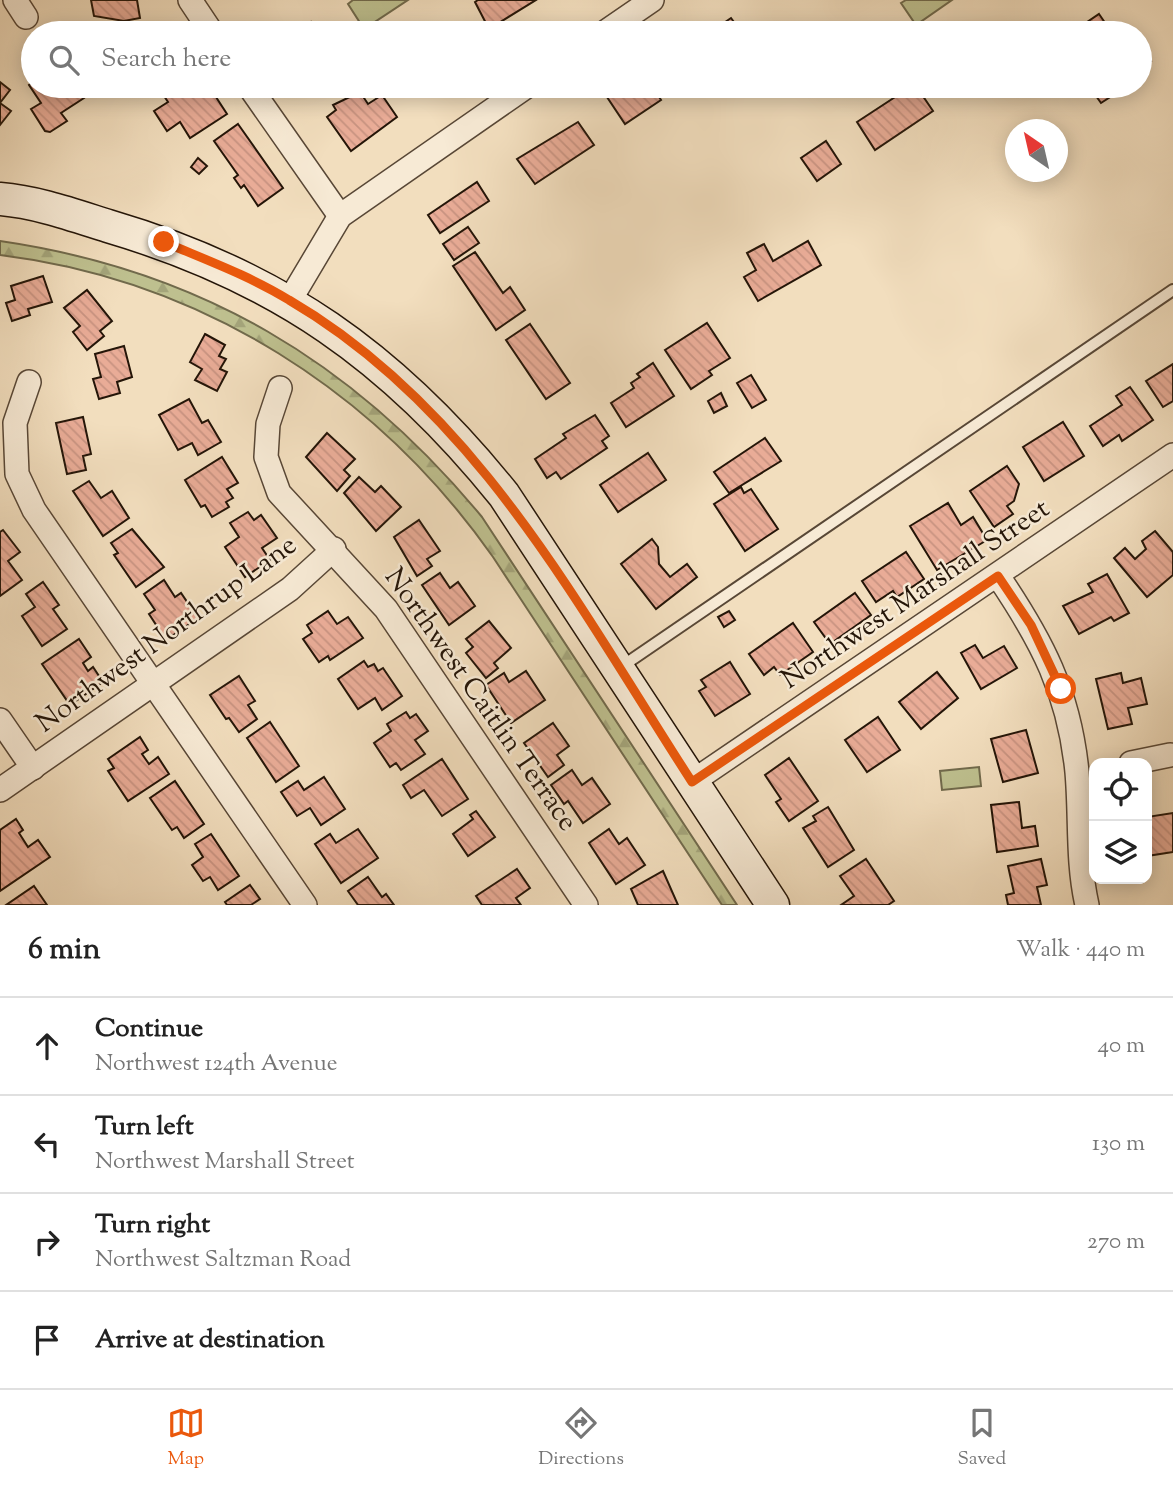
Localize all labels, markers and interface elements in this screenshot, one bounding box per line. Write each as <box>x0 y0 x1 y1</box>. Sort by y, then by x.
search box <box>21 21 1152 98</box>
icon: search <box>45 41 83 79</box>
text: Search here <box>101 41 231 78</box>
north arrow <box>1005 119 1068 182</box>
route end <box>148 226 179 257</box>
street label: Northwest Marshall Street <box>774 490 1059 700</box>
street label: Northwest Northrup Lane <box>28 527 306 743</box>
street label: Northwest Caitlin Terrace <box>374 560 586 840</box>
route start <box>1045 673 1076 704</box>
map controls <box>1089 758 1152 884</box>
button: locate <box>1089 758 1152 821</box>
button: layers <box>1089 821 1152 884</box>
text: 6 min <box>28 929 100 972</box>
text: Walk · 440 m <box>1016 934 1145 967</box>
text: Continue <box>95 1011 203 1048</box>
icon: ahead <box>28 1027 66 1065</box>
text: 40 m <box>1098 1030 1145 1063</box>
text: Northwest 124th Avenue <box>95 1048 338 1081</box>
text: Turn left <box>95 1109 194 1146</box>
icon: left <box>28 1125 66 1163</box>
text: 130 m <box>1092 1128 1145 1161</box>
text: Northwest Marshall Street <box>95 1146 355 1179</box>
text: Turn right <box>95 1207 210 1244</box>
icon: right <box>28 1223 66 1261</box>
text: 270 m <box>1087 1226 1145 1259</box>
text: Northwest Saltzman Road <box>95 1244 351 1277</box>
icon: arrive <box>28 1321 66 1359</box>
text: Arrive at destination <box>95 1322 325 1359</box>
tab: Map <box>167 1404 205 1473</box>
tab: Directions <box>538 1404 624 1473</box>
tab: Saved <box>957 1404 1006 1473</box>

